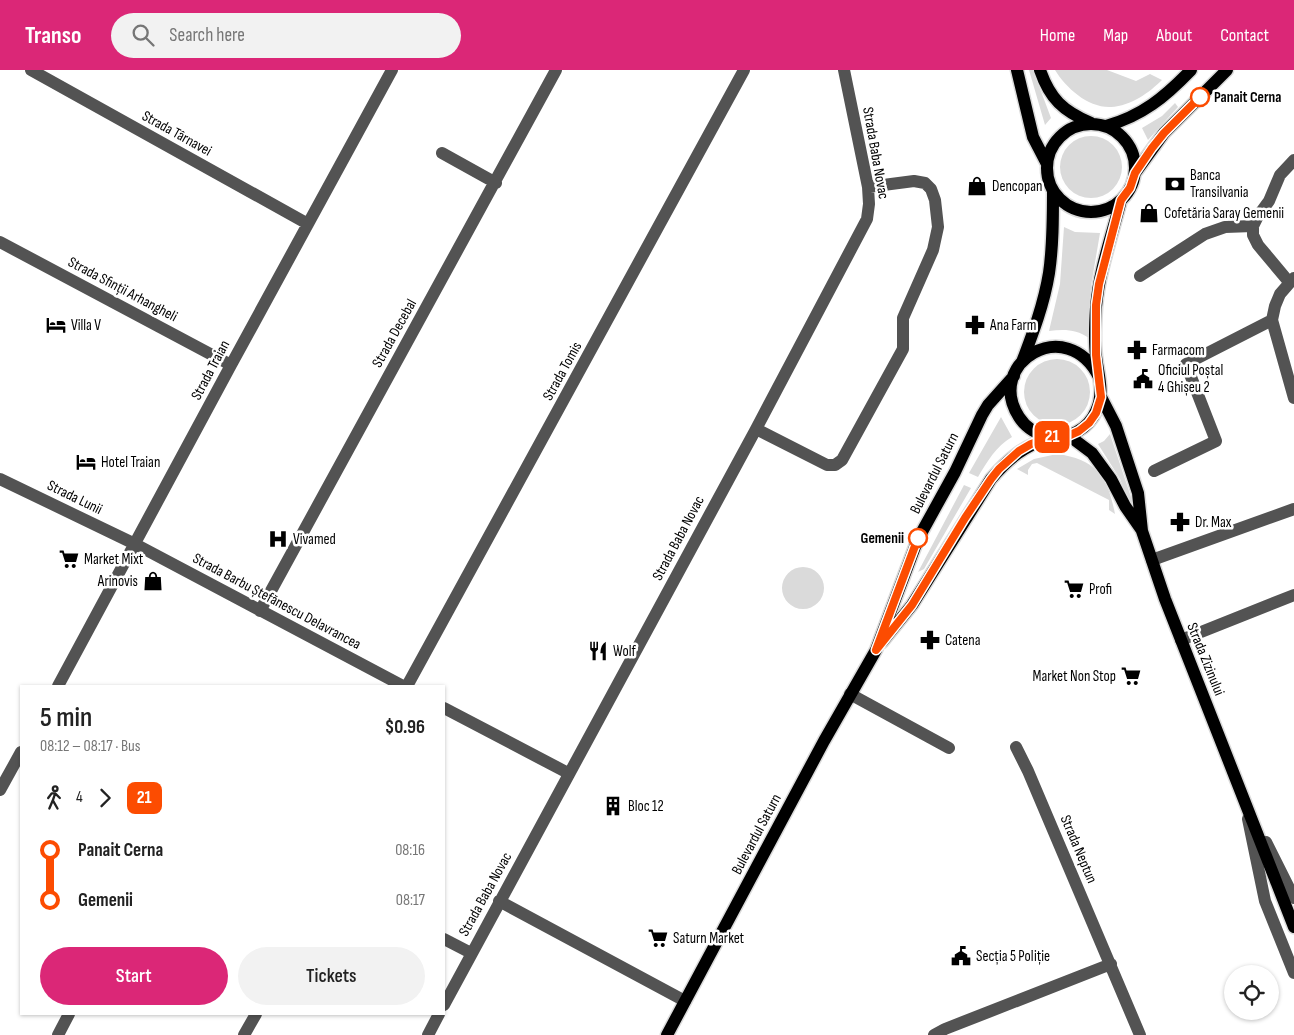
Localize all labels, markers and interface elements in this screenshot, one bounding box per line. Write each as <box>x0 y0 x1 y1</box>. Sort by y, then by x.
search box <box>111 13 461 58</box>
text: Transo <box>25 21 81 50</box>
icon: search <box>129 21 157 49</box>
text: Search here <box>169 24 245 47</box>
text: Home <box>1040 25 1075 46</box>
text: Map <box>1103 25 1128 46</box>
text: About <box>1156 25 1192 46</box>
text: Contact <box>1220 25 1269 46</box>
marker: Panait Cerna <box>1190 87 1210 107</box>
place label: Panait Cerna <box>1214 88 1281 107</box>
street label: Strada Târnavei <box>138 106 215 161</box>
street label: Strada Baba Novac <box>858 106 893 201</box>
place label: Banca Transilvania <box>1190 166 1249 202</box>
bank icon: Banca Transilvania <box>1164 173 1186 195</box>
shop icon: Dencopan <box>966 175 988 197</box>
place label: Dencopan <box>992 177 1042 196</box>
shop icon: Cofetăria Saray Gemenii <box>1138 202 1160 224</box>
place label: Cofetăria Saray Gemenii <box>1164 204 1284 223</box>
street label: Strada Sfinții Arhangheli <box>65 253 181 326</box>
street label: Strada Decebal <box>368 296 421 371</box>
hotel icon: Villa V <box>45 314 67 336</box>
pharmacy icon: Ana Farm <box>964 314 986 336</box>
place label: Villa V <box>71 316 101 335</box>
place label: Ana Farm <box>989 316 1036 335</box>
street label: Strada Traian <box>187 337 234 403</box>
street label: Strada Tomis <box>539 338 586 404</box>
pharmacy icon: Farmacom <box>1126 339 1148 361</box>
place label: Farmacom <box>1152 341 1205 360</box>
place label: Oficiul Poștal 4 Ghișeu 2 <box>1158 361 1223 397</box>
public building icon: Oficiul Poștal 4 Ghișeu 2 <box>1132 368 1154 390</box>
line badge: 21 <box>1030 421 1074 453</box>
text: 21 <box>1045 426 1059 447</box>
street label: Bulevardul Saturn <box>906 429 963 517</box>
hotel icon: Hotel Traian <box>75 451 97 473</box>
place label: Hotel Traian <box>101 453 160 472</box>
street label: Strada Lunii <box>44 476 106 519</box>
street label: Strada Baba Novac <box>648 493 709 584</box>
pharmacy icon: Dr. Max <box>1169 511 1191 533</box>
place label: Dr. Max <box>1195 513 1232 532</box>
hospital icon: Vivamed <box>267 528 289 550</box>
marker: Gemenii <box>908 528 928 548</box>
place label: Gemenii <box>861 529 904 548</box>
place label: Vivamed <box>293 530 336 549</box>
supermarket icon: Market Mixt <box>58 548 80 570</box>
street label: Strada Barbu Ștefănescu Delavrancea <box>189 549 364 654</box>
place label: Market Mixt <box>84 550 144 569</box>
shop icon: Arinovis <box>142 570 164 592</box>
place label: Arinovis <box>97 572 138 591</box>
supermarket icon: Profi <box>1063 578 1085 600</box>
place label: Profi <box>1089 580 1112 599</box>
street label: Strada Zizinului <box>1182 620 1229 699</box>
pharmacy icon: Catena <box>919 629 941 651</box>
place label: Catena <box>945 631 981 650</box>
restaurant icon: Wolf <box>587 640 609 662</box>
place label: Wolf <box>613 642 637 661</box>
supermarket icon: Market Non Stop <box>1120 665 1142 687</box>
place label: Market Non Stop <box>1033 667 1116 686</box>
text: 5 min <box>40 701 92 734</box>
text: $0.96 <box>385 716 425 739</box>
text: 08:12 – 08:17 · Bus <box>40 737 141 756</box>
icon: walk <box>40 784 68 812</box>
icon: forward <box>91 784 119 812</box>
text: 21 <box>137 787 152 808</box>
text: 4 <box>76 788 83 807</box>
street label: Bulevardul Saturn <box>727 791 786 878</box>
building icon: Bloc 12 <box>602 795 624 817</box>
place label: Bloc 12 <box>628 797 664 816</box>
street label: Strada Neptun <box>1056 812 1101 886</box>
text: Panait Cerna <box>78 839 163 862</box>
text: 08:16 <box>395 841 425 860</box>
street label: Strada Baba Novac <box>455 849 516 940</box>
text: Gemenii <box>78 889 133 912</box>
text: 08:17 <box>396 891 425 910</box>
supermarket icon: Saturn Market <box>647 927 669 949</box>
place label: Saturn Market <box>673 929 745 948</box>
public building icon: Secția 5 Poliție <box>950 945 972 967</box>
button: Start <box>40 947 228 1005</box>
button: Tickets <box>238 947 425 1005</box>
place label: Secția 5 Poliție <box>976 947 1050 966</box>
map controls <box>1224 965 1279 1020</box>
button: locate <box>1224 965 1279 1020</box>

